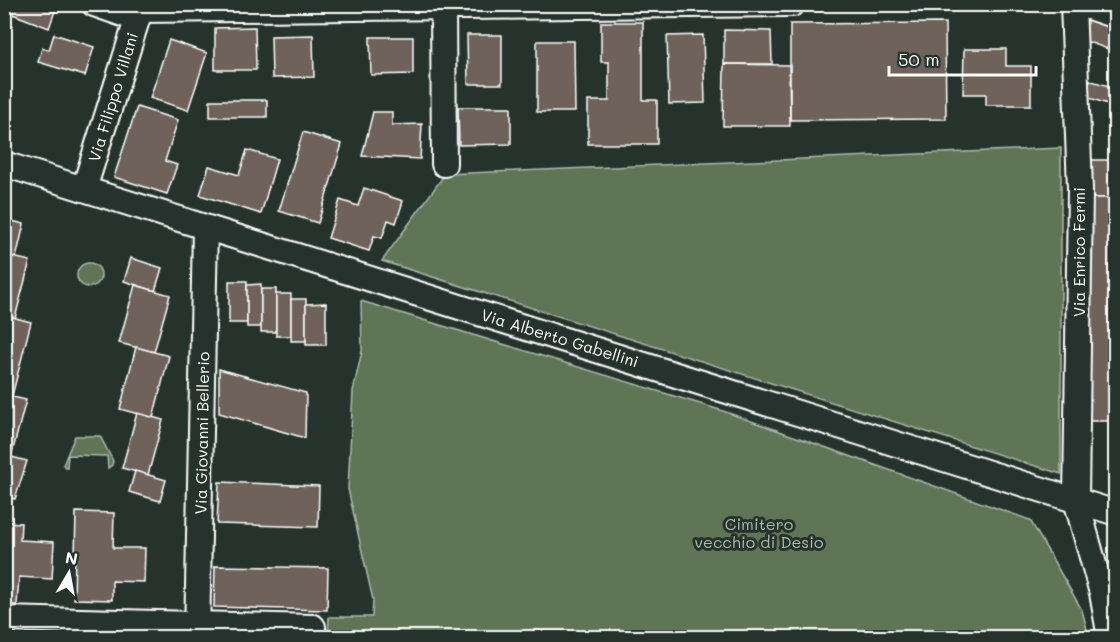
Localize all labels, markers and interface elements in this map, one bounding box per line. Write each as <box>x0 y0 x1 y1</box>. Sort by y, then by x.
street label: Via Filippo Villani <box>83 30 142 164</box>
scale bar <box>889 39 1036 77</box>
text: 50 m <box>898 47 940 71</box>
street label: Via Enrico Fermi <box>1068 187 1089 317</box>
street label: Via Alberto Gabellini <box>479 304 642 372</box>
street label: Via Giovanni Bellerio <box>190 351 213 515</box>
park label: Cimitero vecchio di Desio <box>695 513 823 552</box>
north arrow <box>39 543 99 603</box>
text: N <box>64 546 80 569</box>

